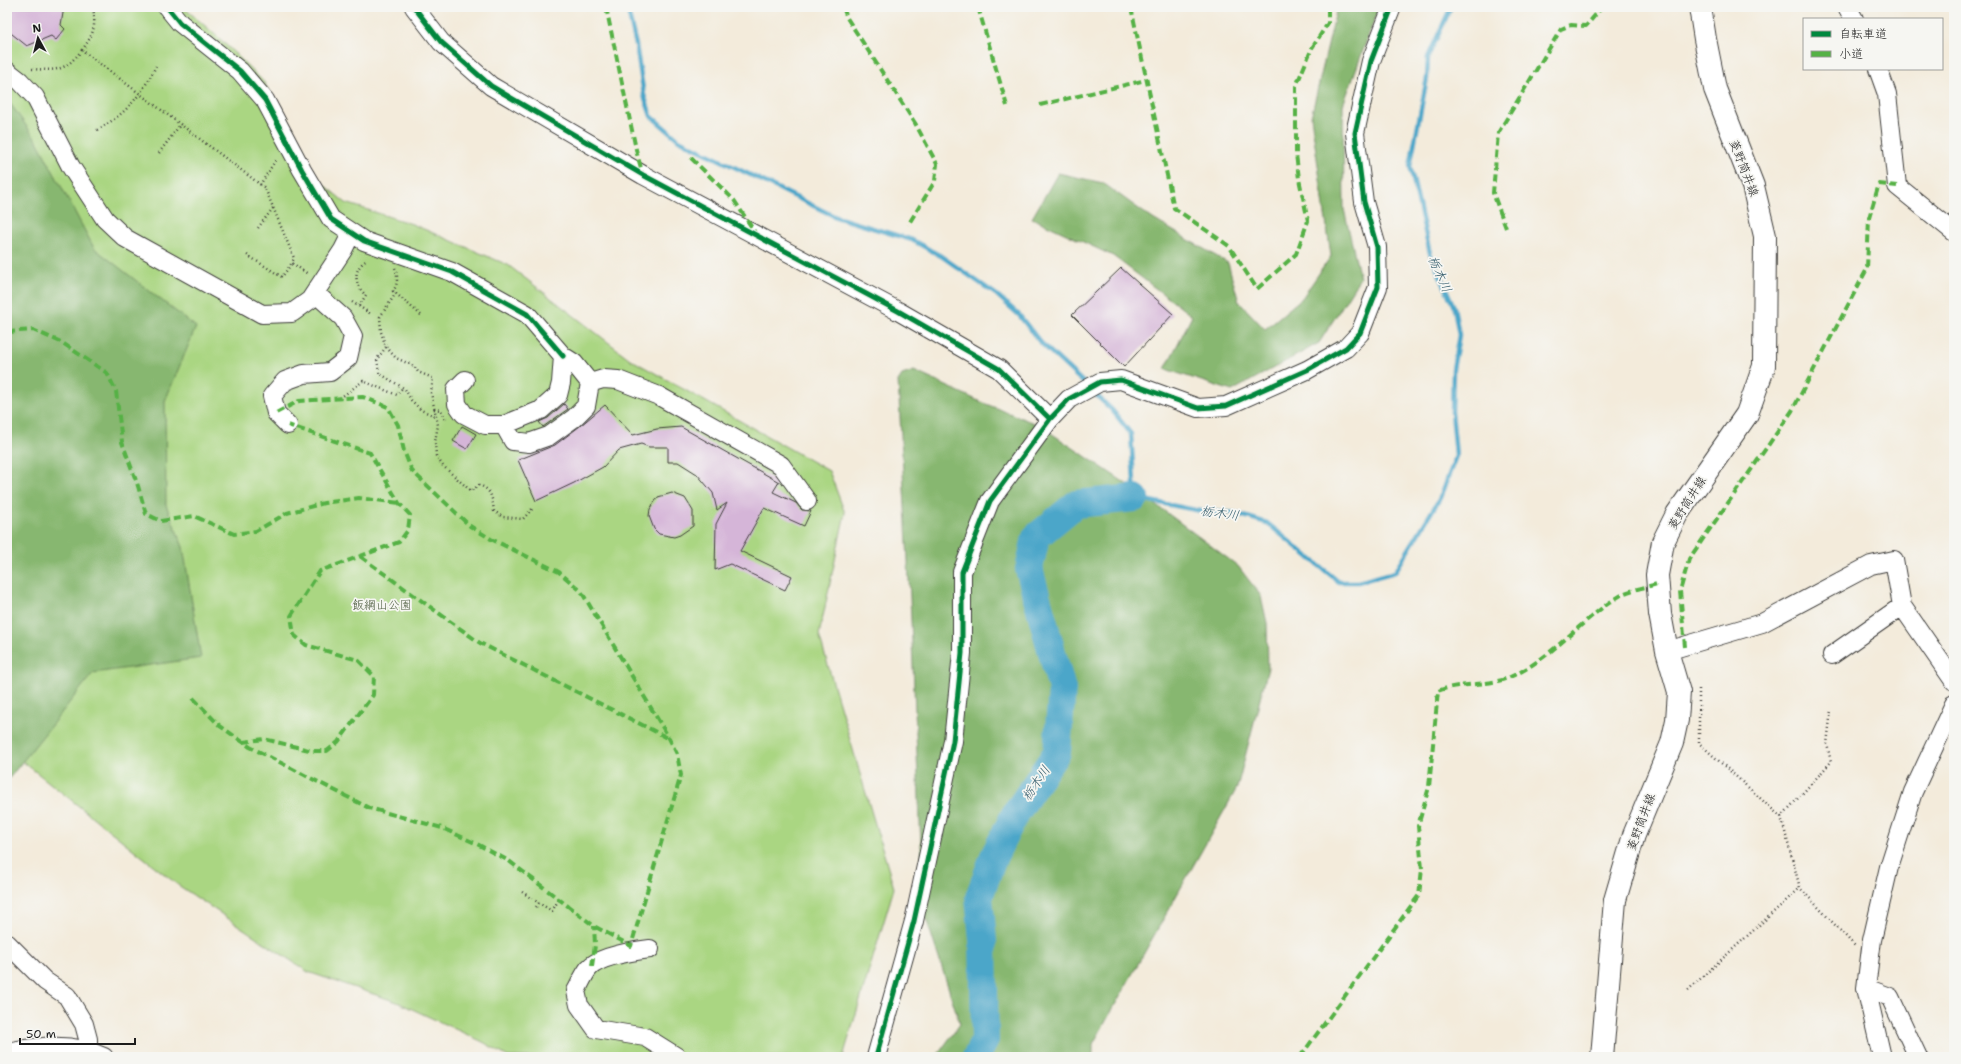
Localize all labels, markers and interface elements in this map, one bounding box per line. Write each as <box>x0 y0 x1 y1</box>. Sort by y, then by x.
north arrow <box>18 18 58 58</box>
legend <box>1803 18 1943 70</box>
text: N <box>32 21 42 37</box>
text: 自転車道 <box>1839 26 1887 42</box>
text: 小道 <box>1839 46 1863 62</box>
street label: 菱野筒井線 <box>1726 137 1762 199</box>
water label: 栃木川 <box>1424 253 1456 295</box>
street label: 菱野筒井線 <box>1664 473 1710 533</box>
water label: 栃木川 <box>1199 502 1241 524</box>
park label: 飯綱山公園 <box>352 597 412 613</box>
water label: 栃木川 <box>1018 762 1054 804</box>
street label: 菱野筒井線 <box>1623 791 1659 853</box>
scale bar <box>20 1020 135 1046</box>
text: 50 m <box>26 1026 56 1042</box>

